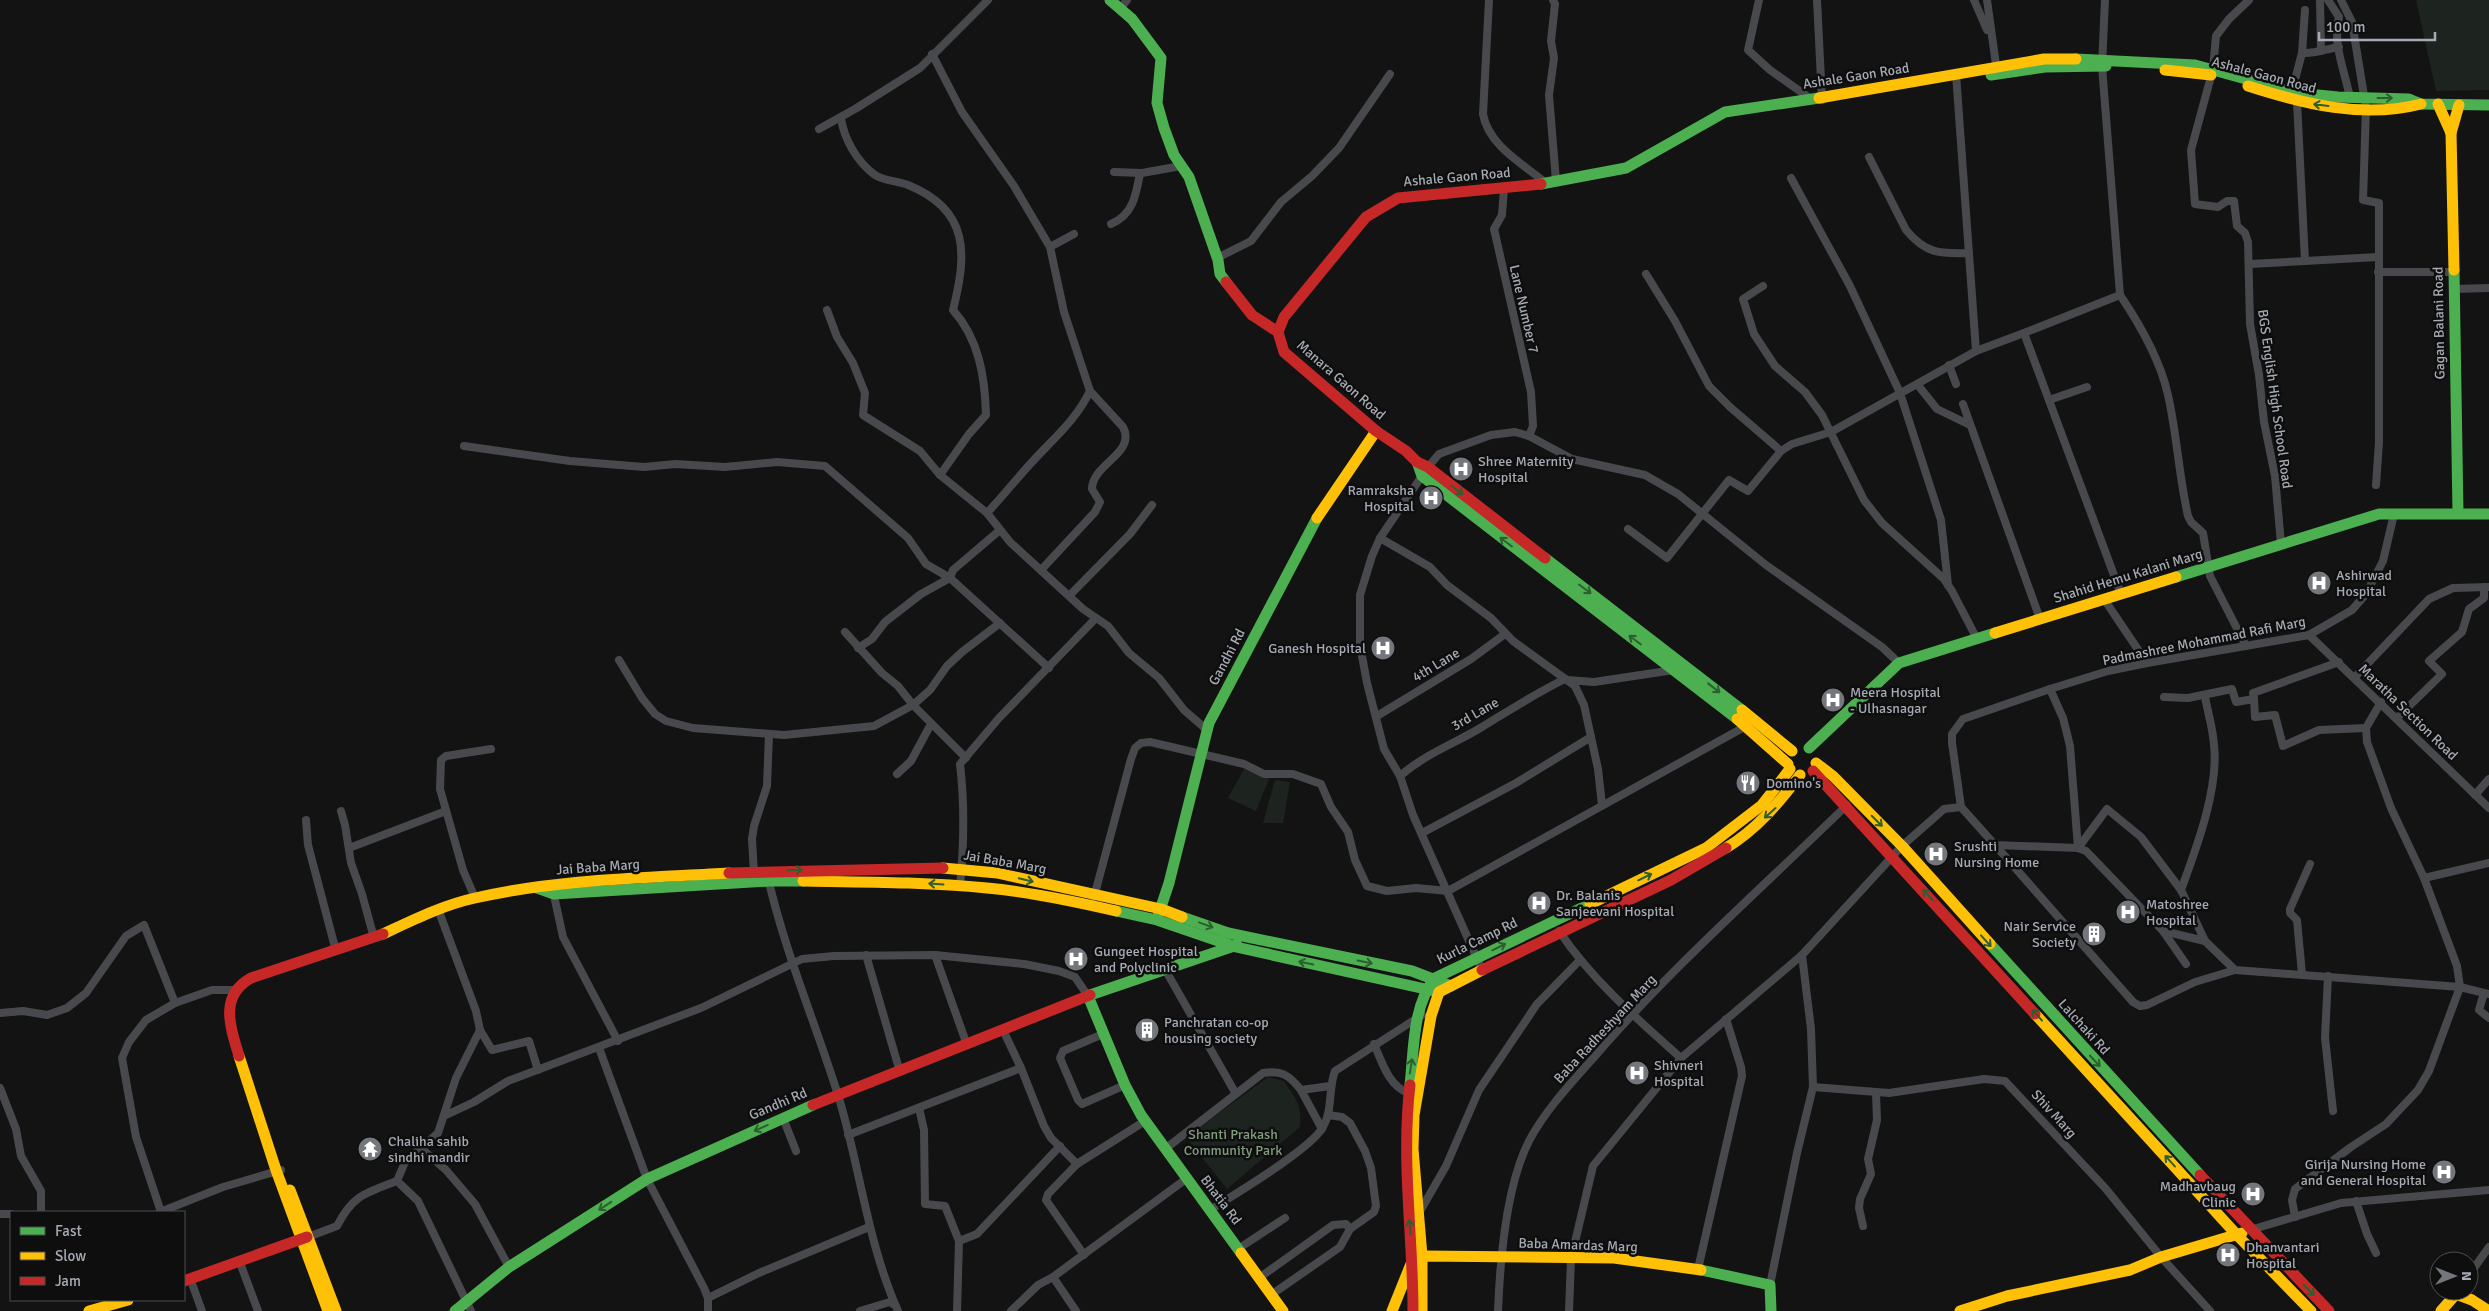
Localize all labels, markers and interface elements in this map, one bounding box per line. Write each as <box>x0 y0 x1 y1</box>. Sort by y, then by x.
scale bar <box>2319 10 2435 42</box>
text: 100 m <box>2326 18 2366 36</box>
street label: Ashale Gaon Road <box>2210 53 2318 97</box>
street label: Ashale Gaon Road <box>1802 59 1910 93</box>
one-way arrow <box>2377 94 2393 103</box>
one-way arrow <box>2313 100 2329 110</box>
street label: Ashale Gaon Road <box>1403 164 1511 190</box>
street label: Lane Number 7 <box>1506 263 1542 355</box>
street label: Gagan Balani Road <box>2430 267 2448 379</box>
street label: BGS English High School Road <box>2254 308 2296 490</box>
street label: Manara Gaon Road <box>1293 337 1389 423</box>
place label: Shree Maternity Hospital <box>1478 453 1574 486</box>
hospital icon: Shree Maternity Hospital <box>1448 456 1474 482</box>
place label: Ramraksha Hospital <box>1347 482 1414 515</box>
one-way arrow <box>1450 484 1463 495</box>
hospital icon: Ramraksha Hospital <box>1418 485 1444 511</box>
one-way arrow <box>1500 536 1513 547</box>
street label: Shahid Hemu Kalani Marg <box>2052 545 2204 607</box>
place label: Ashirwad Hospital <box>2336 567 2392 600</box>
hospital icon: Ashirwad Hospital <box>2306 570 2332 596</box>
one-way arrow <box>1578 584 1591 595</box>
street label: Padmashree Mohammad Rafi Marg <box>2101 613 2307 669</box>
street label: Gandhi Rd <box>1205 626 1249 688</box>
hospital icon: Ganesh Hospital <box>1370 635 1396 661</box>
one-way arrow <box>1629 635 1642 646</box>
place label: Ganesh Hospital <box>1268 640 1366 657</box>
street label: 4th Lane <box>1409 644 1463 686</box>
street label: Maratha Section Road <box>2355 660 2461 764</box>
one-way arrow <box>1707 683 1721 693</box>
place label: Meera Hospital - Ulhasnagar <box>1850 684 1941 717</box>
hospital icon: Meera Hospital - Ulhasnagar <box>1820 687 1846 713</box>
street label: 3rd Lane <box>1448 694 1502 734</box>
restaurant icon: Domino's <box>1735 770 1761 796</box>
place label: Domino's <box>1766 775 1821 792</box>
one-way arrow <box>1763 808 1776 819</box>
one-way arrow <box>1870 815 1883 827</box>
place label: Srushti Nursing Home <box>1954 838 2039 871</box>
hospital icon: Srushti Nursing Home <box>1923 841 1949 867</box>
street label: Jai Baba Marg <box>962 846 1048 878</box>
street label: Jai Baba Marg <box>556 856 640 878</box>
one-way arrow <box>787 866 803 875</box>
one-way arrow <box>1637 872 1652 881</box>
one-way arrow <box>1018 876 1034 885</box>
one-way arrow <box>929 880 945 889</box>
place label: Dr. Balanis Sanjeevani Hospital <box>1556 887 1674 920</box>
one-way arrow <box>1922 888 1933 901</box>
hospital icon: Dr. Balanis Sanjeevani Hospital <box>1526 890 1552 916</box>
place label: Matoshree Hospital <box>2146 896 2209 929</box>
hospital icon: Matoshree Hospital <box>2115 899 2141 925</box>
street label: Kurla Camp Rd <box>1434 914 1520 968</box>
place label: Nair Service Society <box>2003 918 2076 951</box>
one-way arrow <box>1198 921 1214 930</box>
building icon: Nair Service Society <box>2081 921 2107 947</box>
one-way arrow <box>1980 934 1992 947</box>
one-way arrow <box>1491 942 1506 952</box>
place label: Gungeet Hospital and Polyclinic <box>1094 943 1198 976</box>
hospital icon: Gungeet Hospital and Polyclinic <box>1063 946 1089 972</box>
one-way arrow <box>1299 957 1315 967</box>
one-way arrow <box>1356 958 1372 967</box>
street label: Baba Radheshyam Marg <box>1550 971 1660 1087</box>
street label: Lalchaki Rd <box>2055 996 2113 1058</box>
one-way arrow <box>2031 1008 2043 1021</box>
place label: Panchratan co-op housing society <box>1164 1014 1269 1047</box>
building icon: Panchratan co-op housing society <box>1134 1017 1160 1043</box>
one-way arrow <box>2089 1055 2101 1068</box>
place label: Shivneri Hospital <box>1654 1057 1704 1090</box>
one-way arrow <box>1407 1058 1417 1074</box>
hospital icon: Shivneri Hospital <box>1624 1060 1650 1086</box>
street label: Gandhi Rd <box>746 1084 810 1124</box>
street label: Shiv Marg <box>2028 1086 2080 1142</box>
one-way arrow <box>754 1123 769 1133</box>
park label: Shanti Prakash Community Park <box>1184 1126 1282 1159</box>
place label: Chaliha sahib sindhi mandir <box>388 1133 471 1166</box>
temple icon: Chaliha sahib sindhi mandir <box>357 1136 383 1162</box>
one-way arrow <box>2164 1155 2176 1168</box>
place label: Girija Nursing Home and General Hospital <box>2301 1156 2426 1189</box>
hospital icon: Girija Nursing Home and General Hospital <box>2431 1159 2457 1185</box>
street label: Bhatia Rd <box>1197 1172 1245 1228</box>
place label: Madhavbaug Clinic <box>2160 1178 2236 1211</box>
hospital icon: Madhavbaug Clinic <box>2240 1181 2266 1207</box>
one-way arrow <box>599 1201 613 1211</box>
legend <box>10 1211 185 1301</box>
one-way arrow <box>1405 1220 1414 1236</box>
text: Fast <box>55 1222 82 1240</box>
street label: Baba Amardas Marg <box>1518 1234 1638 1256</box>
place label: Dhanvantari Hospital <box>2246 1239 2320 1272</box>
hospital icon: Dhanvantari Hospital <box>2215 1242 2241 1268</box>
text: Slow <box>55 1247 86 1265</box>
north arrow <box>2429 1251 2479 1301</box>
text: N <box>2458 1271 2475 1281</box>
text: Jam <box>55 1272 81 1290</box>
one-way arrow <box>2303 1284 2315 1296</box>

